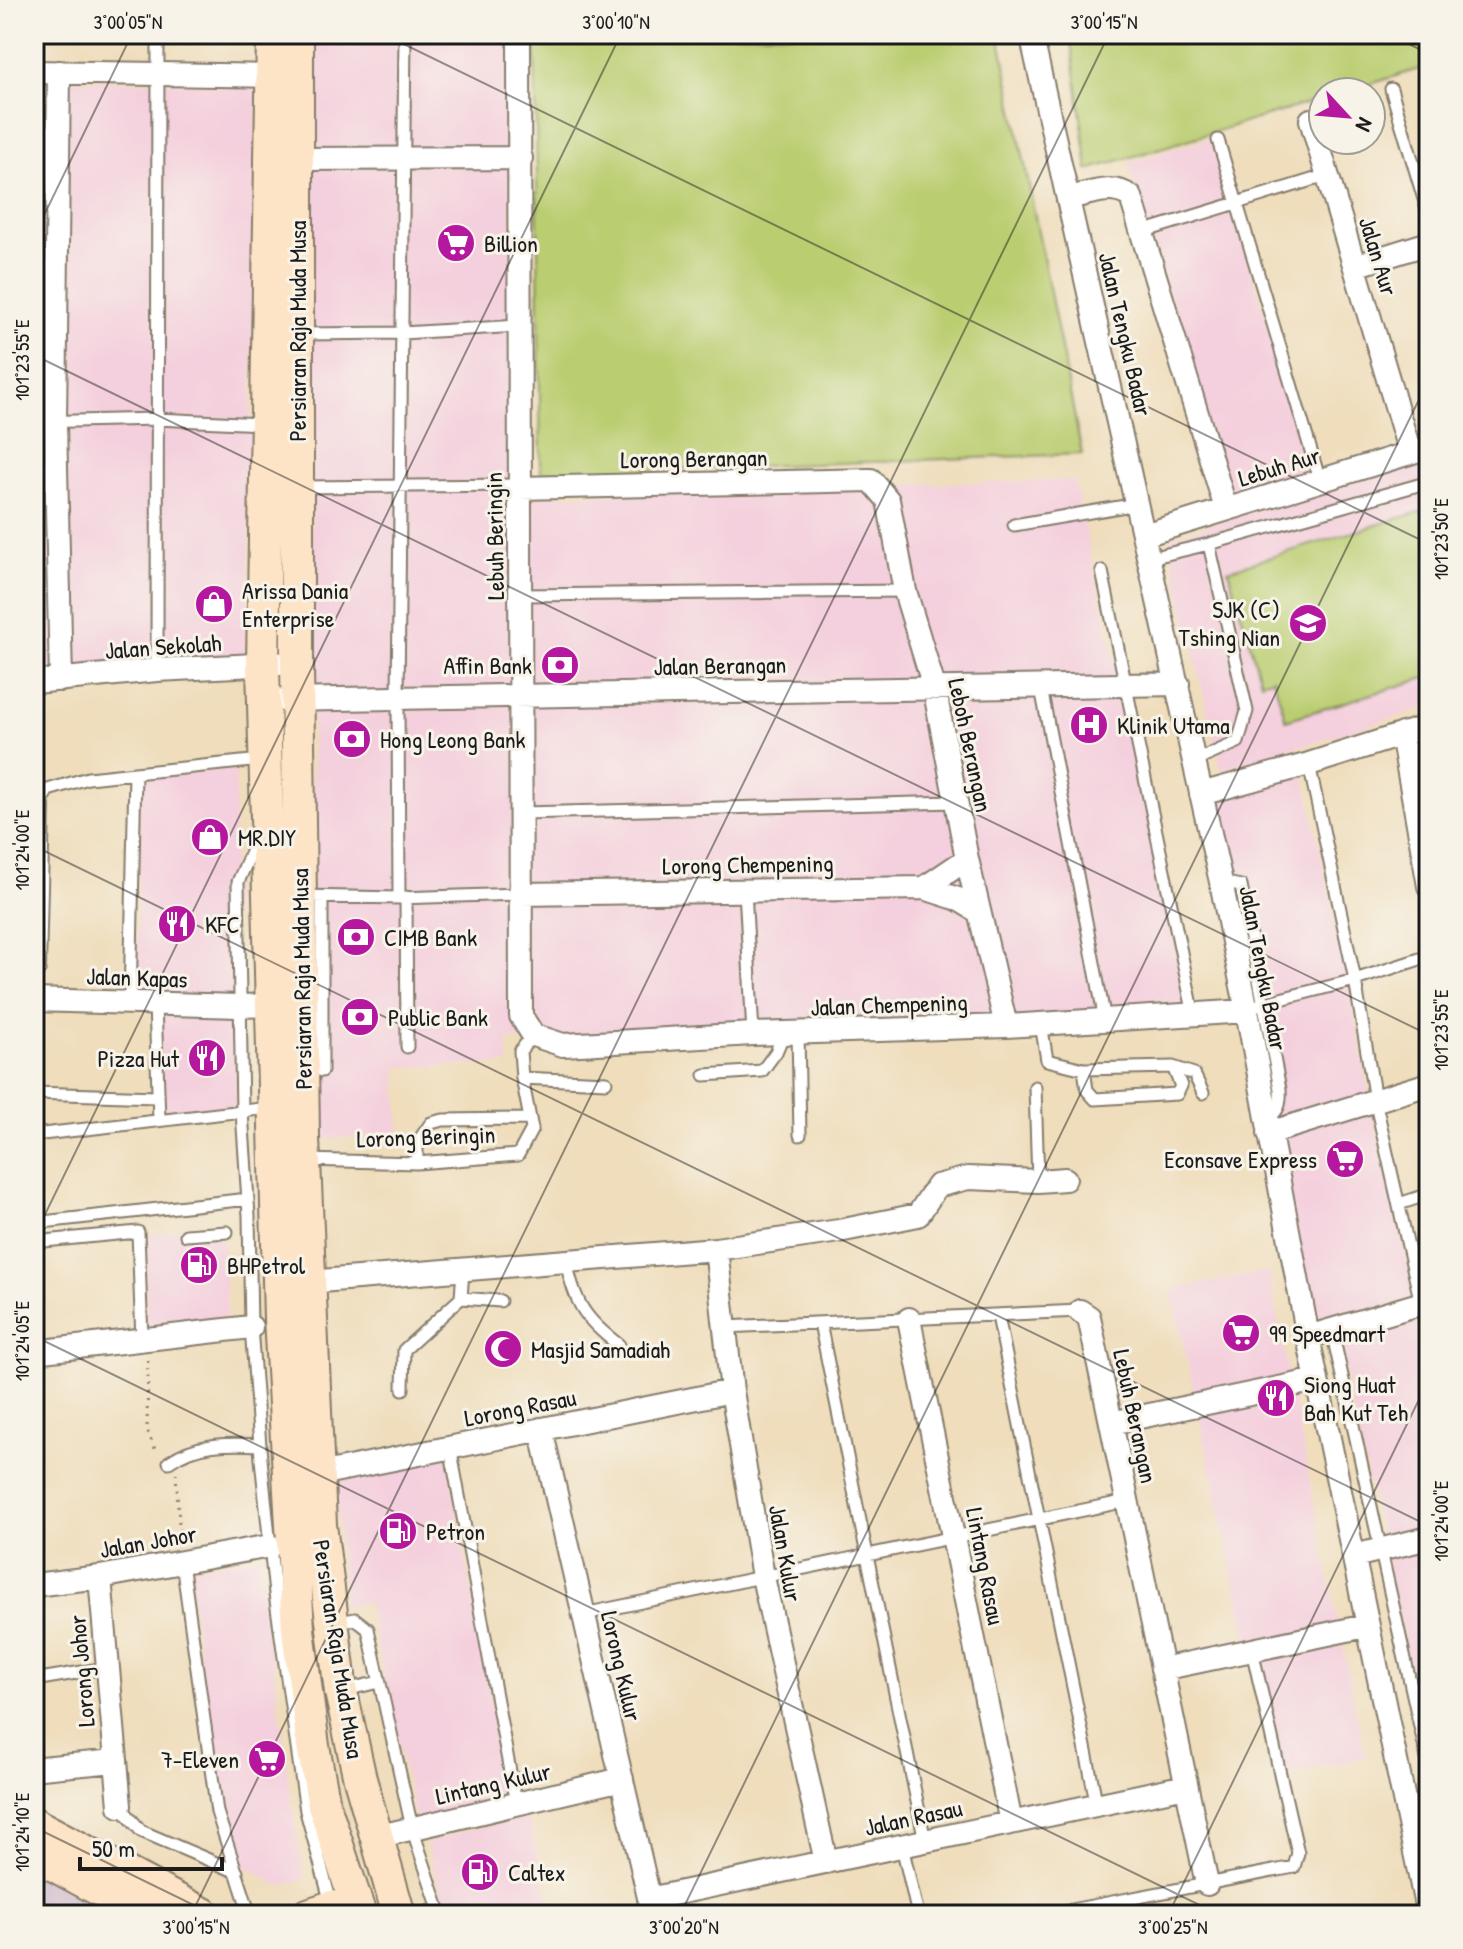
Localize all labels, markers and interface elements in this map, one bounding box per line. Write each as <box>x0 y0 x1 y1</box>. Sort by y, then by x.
text: 3°00'05"N <box>94 8 162 35</box>
text: 3°00'10"N <box>582 8 650 35</box>
text: 3°00'15"N <box>1070 8 1138 35</box>
north arrow <box>1307 76 1387 156</box>
text: N <box>1349 113 1381 137</box>
street label: Jalan Aur <box>1352 213 1406 299</box>
street label: Persiaran Raja Muda Musa <box>281 221 313 441</box>
supermarket icon: Billion <box>435 222 477 264</box>
place label: Billion <box>484 227 538 259</box>
street label: Jalan Tengku Badar <box>1092 249 1160 419</box>
text: 101°23'55"E <box>8 319 35 401</box>
street label: Lebuh Aur <box>1234 438 1324 494</box>
street label: Lorong Berangan <box>620 441 768 475</box>
street label: Lebuh Beringin <box>477 472 511 600</box>
text: 101°23'50"E <box>1427 498 1454 580</box>
place label: Arissa Dania Enterprise <box>242 574 348 634</box>
shop icon: Arissa Dania Enterprise <box>193 583 235 625</box>
place label: SJK (C) Tshing Nian <box>1179 593 1280 653</box>
school or university icon: SJK (C) Tshing Nian <box>1287 602 1329 644</box>
street label: Jalan Sekolah <box>104 626 222 666</box>
bank icon: Affin Bank <box>539 644 581 686</box>
street label: Jalan Berangan <box>653 648 787 682</box>
place label: Affin Bank <box>444 649 532 681</box>
street label: Leboh Berangan <box>941 675 1001 815</box>
hospital icon: Klinik Utama <box>1068 704 1110 746</box>
place label: Klinik Utama <box>1117 709 1230 741</box>
bank icon: Hong Leong Bank <box>331 718 373 760</box>
place label: Hong Leong Bank <box>380 723 526 755</box>
text: 101°24'00"E <box>8 809 35 891</box>
shop icon: MR.DIY <box>189 816 231 858</box>
place label: MR.DIY <box>238 821 296 853</box>
street label: Lorong Chempening <box>662 847 834 881</box>
street label: Persiaran Raja Muda Musa <box>283 868 319 1090</box>
street label: Jalan Tengku Badar <box>1232 883 1296 1053</box>
restaurant icon: KFC <box>156 903 198 945</box>
place label: KFC <box>205 908 240 940</box>
bank icon: CIMB Bank <box>335 916 377 958</box>
place label: CIMB Bank <box>384 921 477 953</box>
street label: Jalan Kapas <box>86 959 188 995</box>
street label: Jalan Chempening <box>810 985 968 1023</box>
text: 101°23'55"E <box>1427 989 1454 1071</box>
bank icon: Public Bank <box>339 996 381 1038</box>
place label: Public Bank <box>388 1001 488 1033</box>
restaurant icon: Pizza Hut <box>186 1037 228 1079</box>
place label: Pizza Hut <box>98 1042 180 1074</box>
street label: Lorong Beringin <box>356 1118 496 1154</box>
supermarket icon: Econsave Express <box>1324 1138 1366 1180</box>
place label: Econsave Express <box>1164 1143 1317 1175</box>
fuel station icon: BHPetrol <box>178 1244 220 1286</box>
place label: BHPetrol <box>227 1249 306 1281</box>
text: 101°24'05"E <box>8 1301 35 1381</box>
supermarket icon: 99 Speedmart <box>1220 1312 1262 1354</box>
place label: 99 Speedmart <box>1269 1317 1386 1349</box>
mosque icon: Masjid Samadiah <box>482 1328 524 1370</box>
place label: Masjid Samadiah <box>531 1333 670 1365</box>
street label: Lebuh Berangan <box>1106 1346 1166 1486</box>
place label: Siong Huat Bah Kut Teh <box>1304 1368 1408 1428</box>
restaurant icon: Siong Huat Bah Kut Teh <box>1255 1377 1297 1419</box>
street label: Lorong Rasau <box>461 1380 579 1433</box>
text: 101°24'00"E <box>1427 1480 1454 1562</box>
street label: Jalan Kulur <box>762 1502 810 1604</box>
street label: Lintang Rasau <box>959 1505 1013 1628</box>
fuel station icon: Petron <box>377 1510 419 1552</box>
place label: Petron <box>426 1515 485 1547</box>
street label: Jalan Johor <box>97 1517 199 1565</box>
street label: Persiaran Raja Muda Musa <box>306 1537 372 1761</box>
street label: Lorong Kulur <box>594 1608 650 1724</box>
street label: Lorong Johor <box>60 1614 102 1728</box>
supermarket icon: 7-Eleven <box>246 1738 288 1780</box>
place label: 7-Eleven <box>161 1743 239 1775</box>
street label: Lintang Kulur <box>432 1754 554 1812</box>
street label: Jalan Rasau <box>861 1791 965 1843</box>
text: 101°24'10"E <box>8 1792 35 1872</box>
scale bar <box>80 1821 222 1871</box>
text: 50 m <box>92 1832 135 1864</box>
fuel station icon: Caltex <box>459 1851 501 1893</box>
place label: Caltex <box>508 1856 566 1888</box>
text: 3°00'15"N <box>162 1913 230 1940</box>
text: 3°00'20"N <box>649 1913 719 1940</box>
text: 3°00'25"N <box>1138 1913 1208 1940</box>

